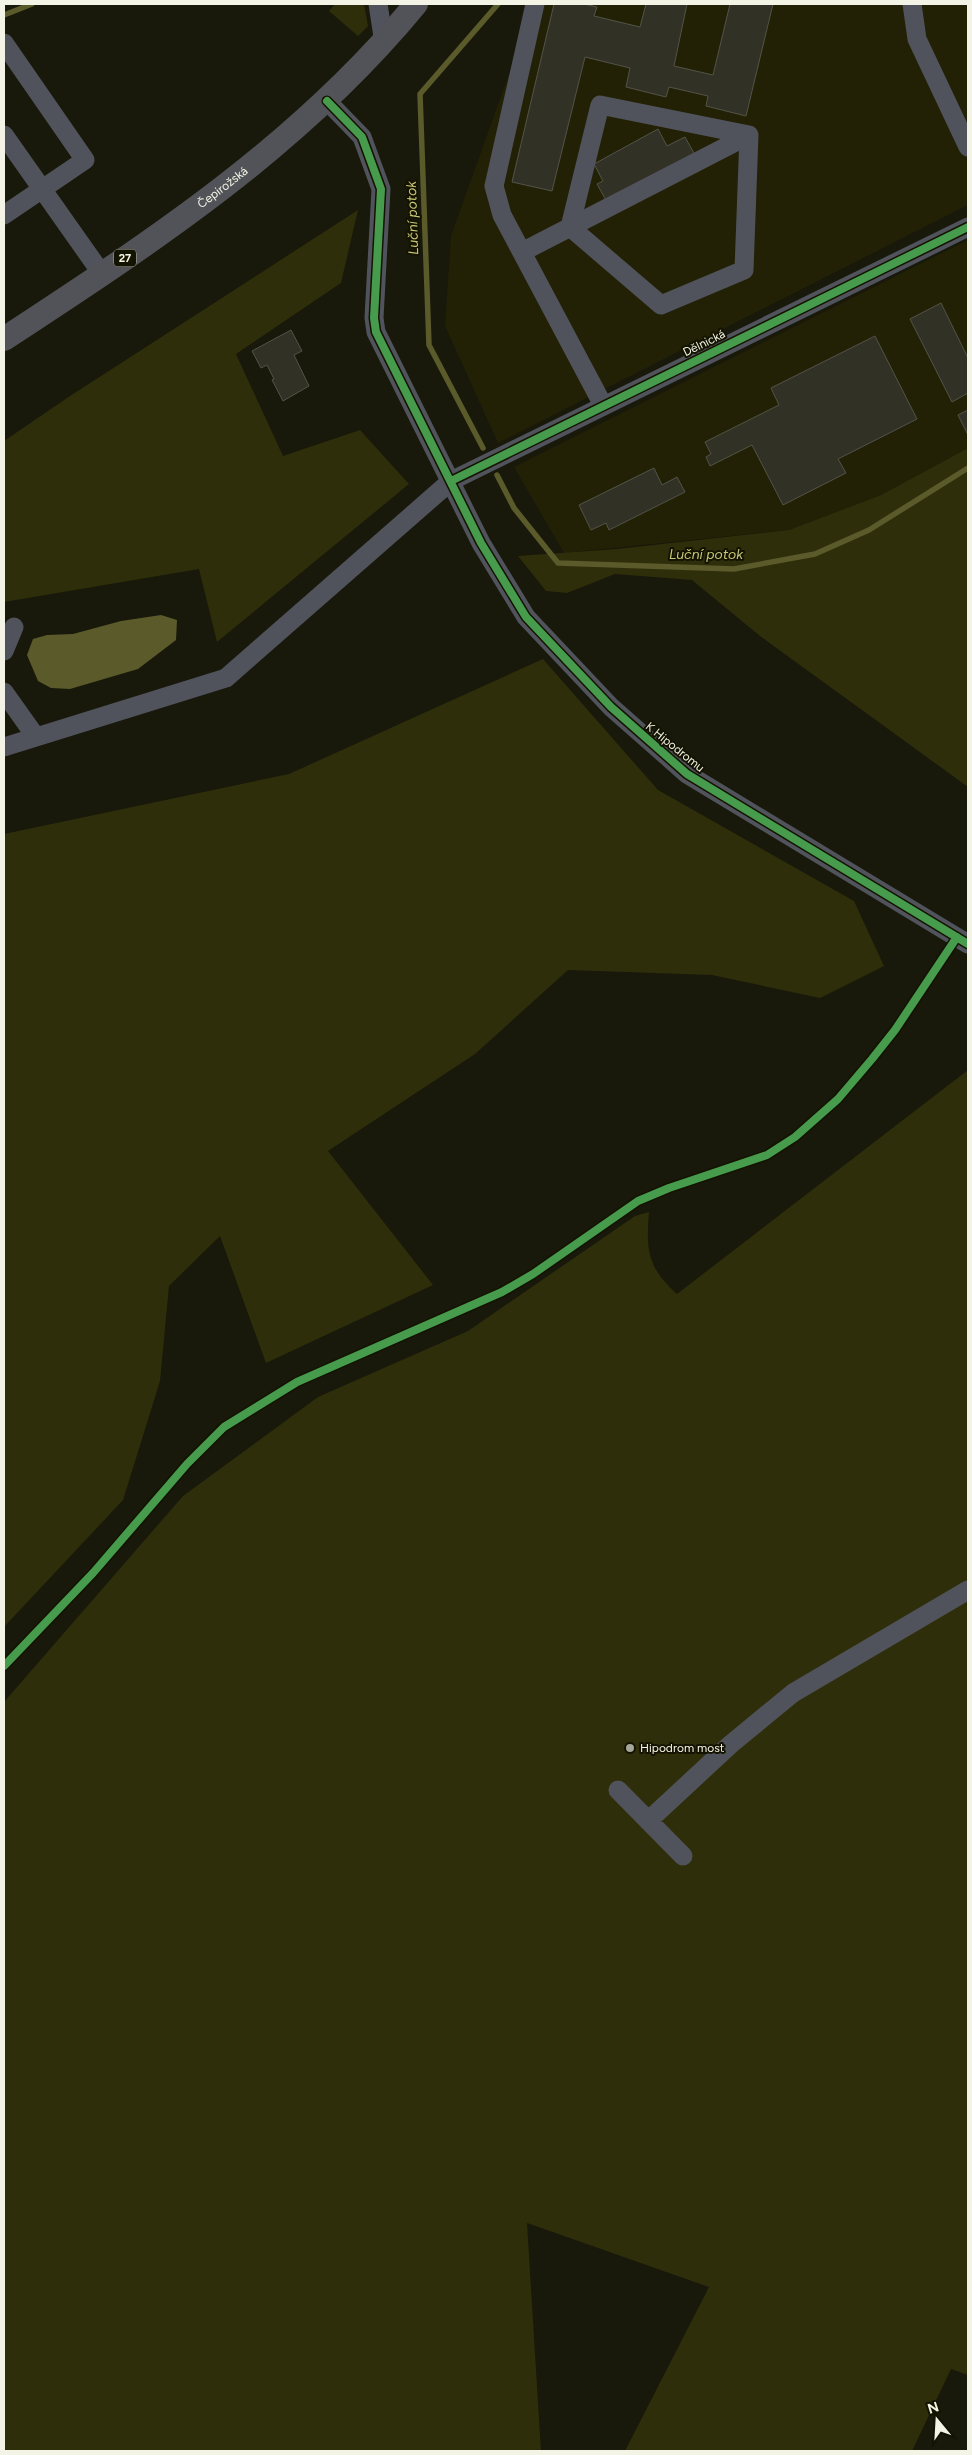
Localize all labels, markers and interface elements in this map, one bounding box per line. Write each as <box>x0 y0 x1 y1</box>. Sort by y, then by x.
street label: Čepirožská <box>195 164 250 211</box>
water label: Luční potok <box>403 180 422 255</box>
road number: 27 <box>114 250 136 266</box>
street label: Dělnická <box>681 327 727 359</box>
water label: Luční potok <box>669 546 744 563</box>
street label: K Hipodromu <box>643 719 707 775</box>
place label: Hipodrom most <box>640 1741 725 1755</box>
marker: Hipodrom most <box>624 1742 636 1754</box>
north arrow <box>912 2395 962 2445</box>
text: N <box>925 2398 941 2418</box>

